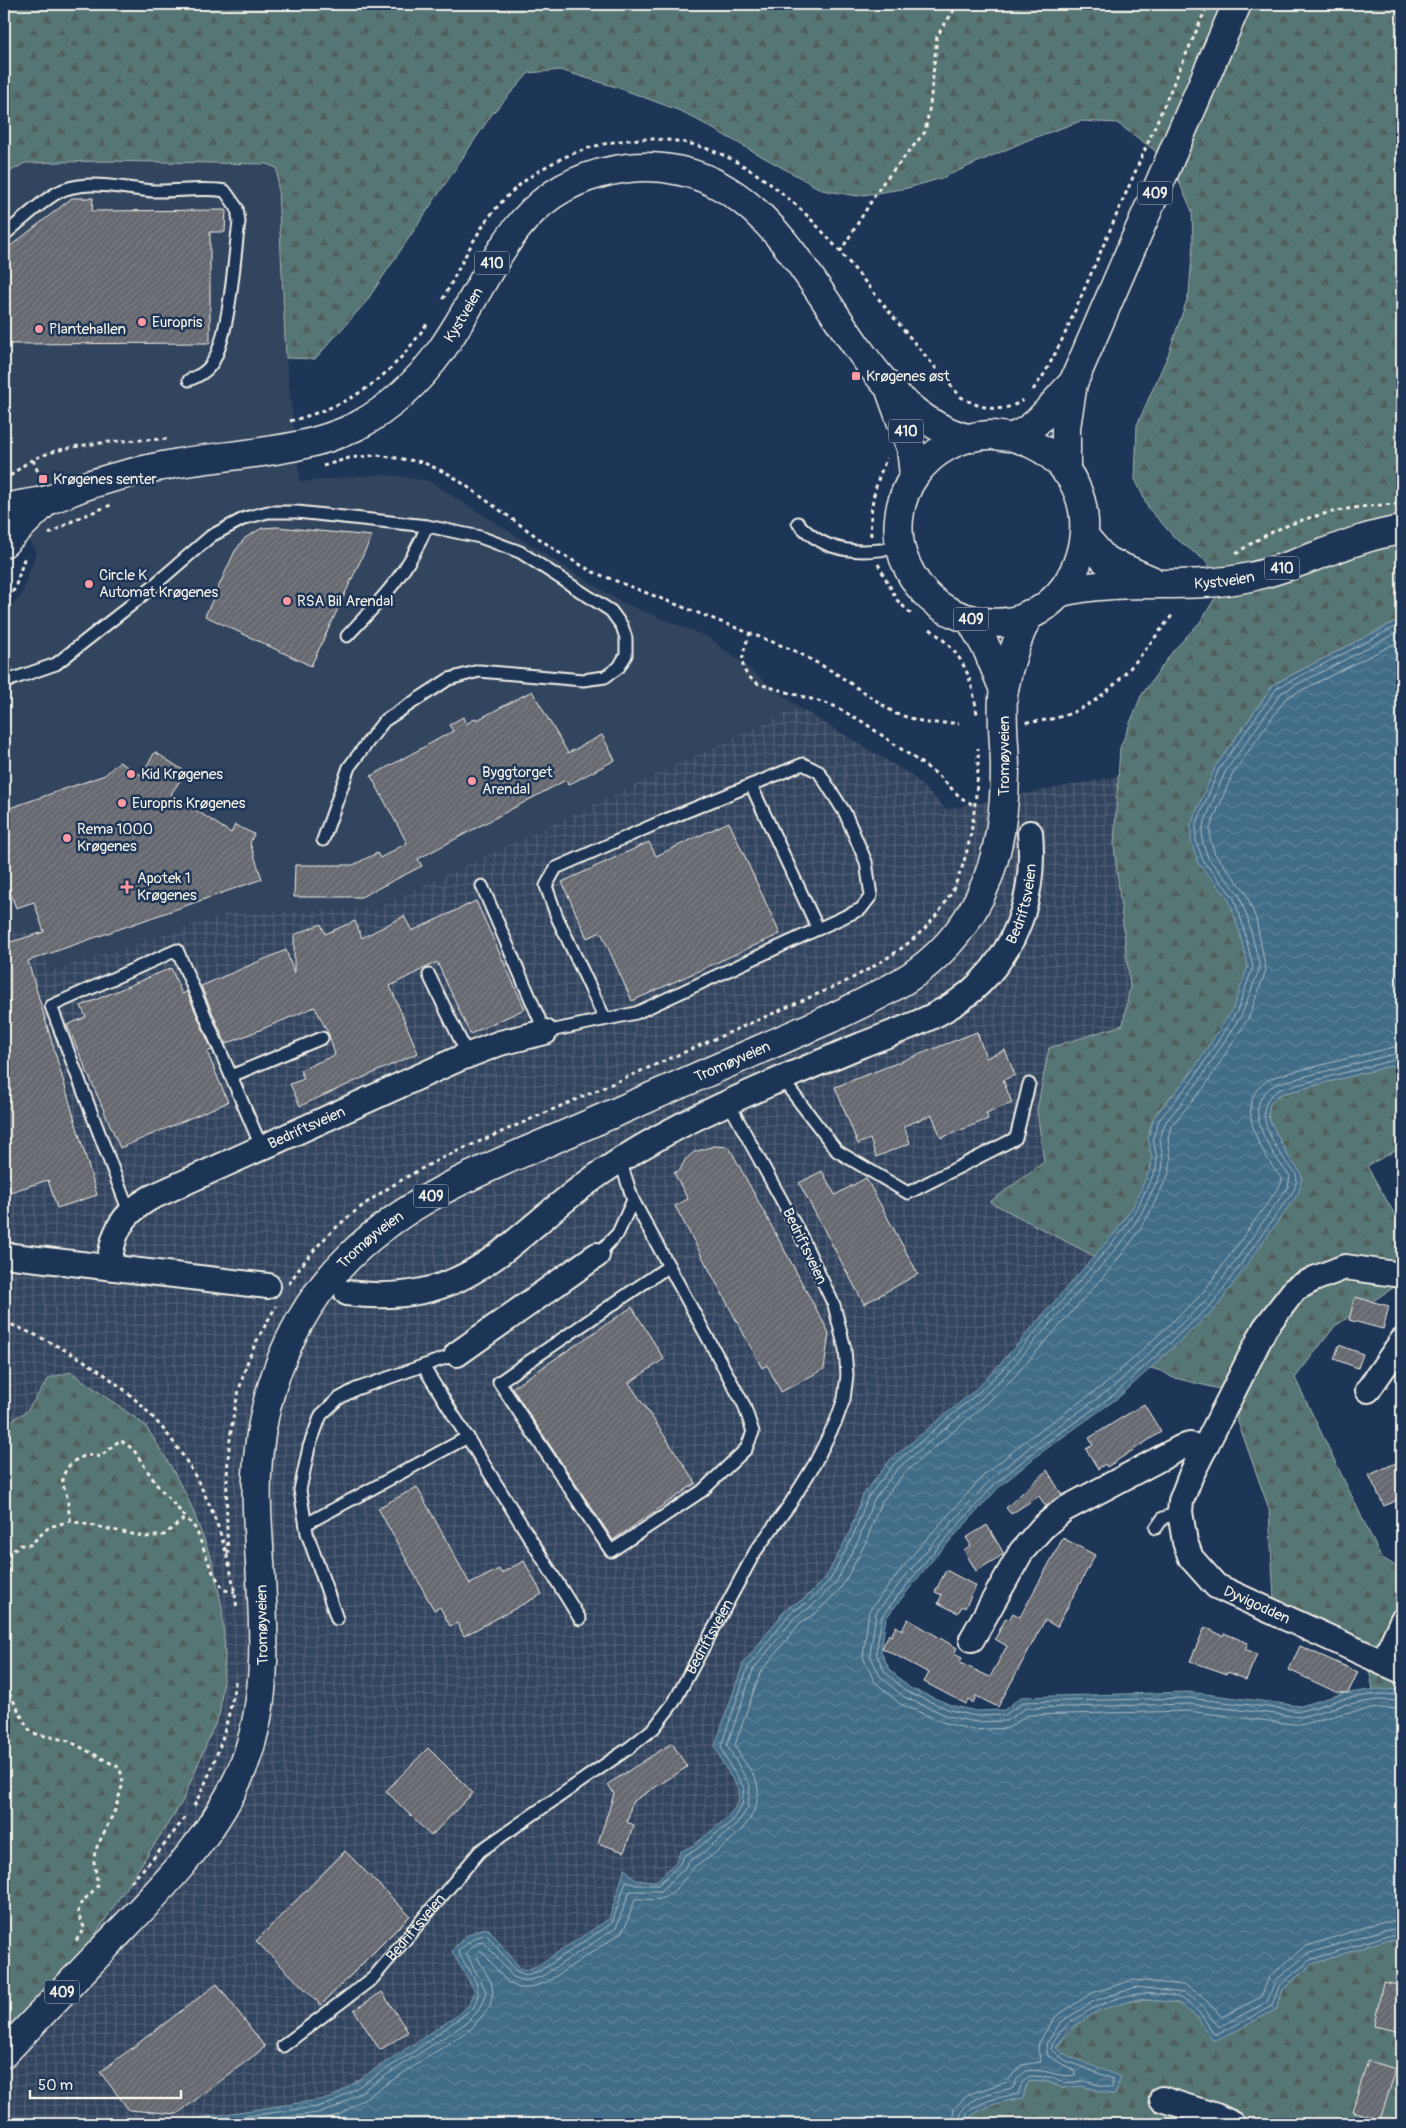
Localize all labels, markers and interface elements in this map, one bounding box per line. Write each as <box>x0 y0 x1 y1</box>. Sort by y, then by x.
road number: 409 <box>1138 182 1172 204</box>
road number: 410 <box>474 252 510 274</box>
street label: Kystveien <box>440 284 487 346</box>
place label: Europris <box>152 313 203 332</box>
marker: Europris <box>136 316 148 328</box>
place label: Plantehallen <box>49 320 126 339</box>
marker: Plantehallen <box>33 323 45 335</box>
place label: Krøgenes øst <box>866 367 951 386</box>
marker: Krøgenes øst <box>850 370 862 382</box>
road number: 410 <box>888 420 924 442</box>
place label: Krøgenes senter <box>53 470 158 489</box>
marker: Krøgenes senter <box>37 473 49 485</box>
road number: 410 <box>1264 556 1300 580</box>
place label: Circle K Automat Krøgenes <box>99 566 218 602</box>
street label: Kystveien <box>1194 567 1256 594</box>
marker: Circle K Automat Krøgenes <box>83 578 95 590</box>
place label: RSA Bil Arendal <box>297 592 394 611</box>
marker: RSA Bil Arendal <box>281 595 293 607</box>
road number: 409 <box>954 608 988 630</box>
street label: Tromøyveien <box>995 716 1014 796</box>
place label: Byggtorget Arendal <box>482 763 553 799</box>
place label: Kid Krøgenes <box>141 765 223 784</box>
marker: Kid Krøgenes <box>125 768 137 780</box>
marker: Byggtorget Arendal <box>466 775 478 787</box>
place label: Europris Krøgenes <box>132 794 246 813</box>
marker: Europris Krøgenes <box>116 797 128 809</box>
place label: Rema 1000 Krøgenes <box>77 820 153 856</box>
marker: Rema 1000 Krøgenes <box>61 832 73 844</box>
street label: Bedriftsveien <box>1002 863 1041 947</box>
place label: Apotek 1 Krøgenes <box>137 869 197 905</box>
marker: Apotek 1 Krøgenes <box>121 881 133 893</box>
street label: Tromøyveien <box>692 1037 773 1087</box>
street label: Bedriftsveien <box>265 1102 348 1154</box>
road number: 409 <box>414 1184 448 1208</box>
street label: Bedriftsveien <box>778 1205 831 1287</box>
street label: Tromøyveien <box>333 1207 407 1273</box>
street label: Dyvigodden <box>1220 1582 1293 1629</box>
street label: Tromøyveien <box>252 1584 273 1666</box>
street label: Bedriftsveien <box>682 1596 738 1678</box>
street label: Bedriftsveien <box>382 1890 450 1965</box>
road number: 409 <box>44 1980 80 2004</box>
scale bar <box>30 2068 181 2100</box>
text: 50 m <box>38 2076 73 2095</box>

